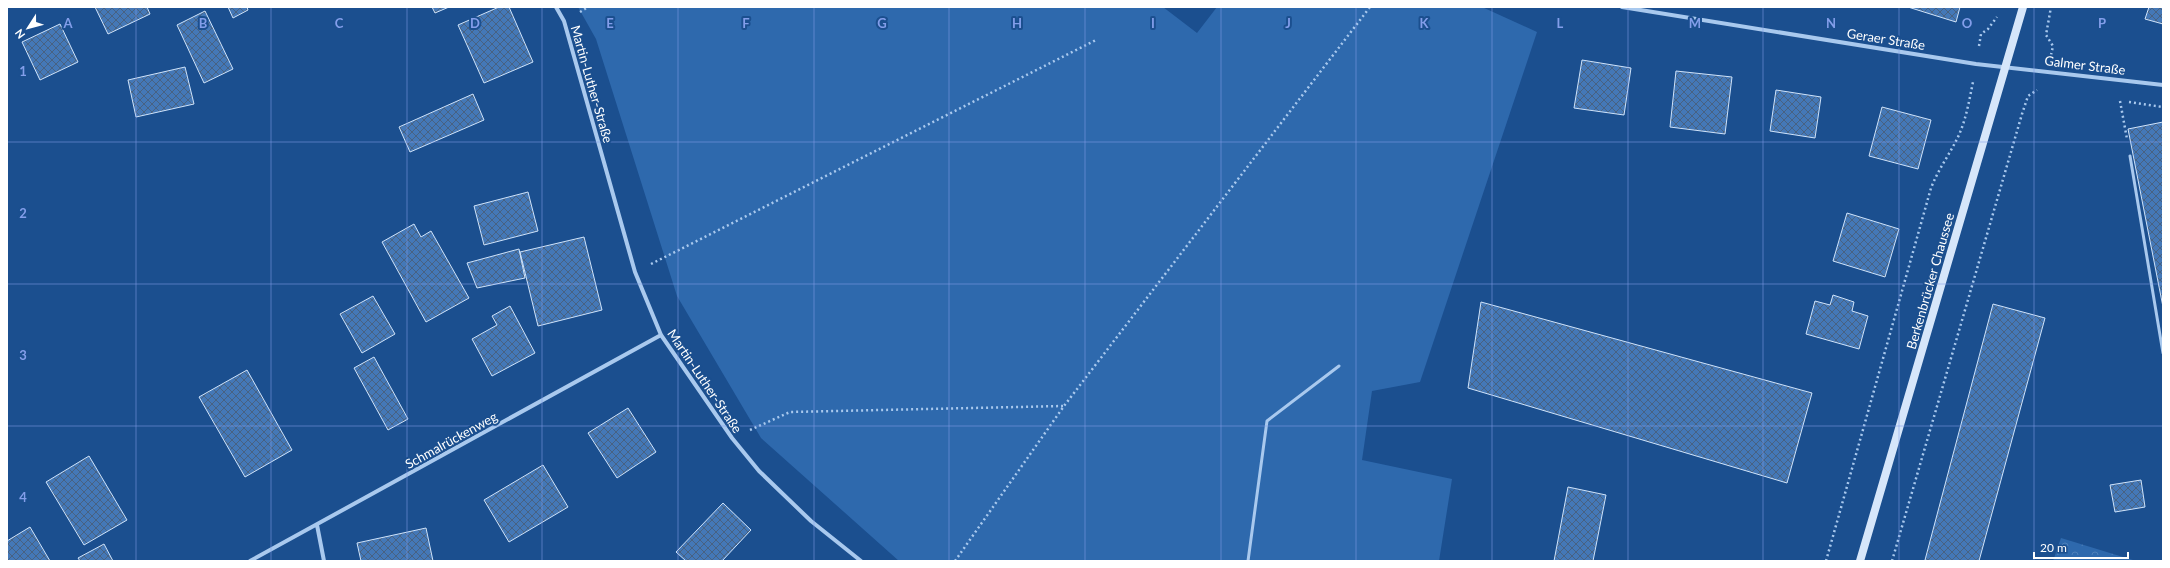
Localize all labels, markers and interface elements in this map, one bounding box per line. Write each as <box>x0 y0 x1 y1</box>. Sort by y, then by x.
north arrow <box>8 8 48 48</box>
text: A <box>62 15 73 31</box>
text: B <box>199 15 208 31</box>
text: C <box>335 15 344 31</box>
text: D <box>470 15 480 31</box>
text: E <box>606 15 614 31</box>
text: F <box>742 15 750 31</box>
text: G <box>877 15 887 31</box>
text: H <box>1012 15 1022 31</box>
text: I <box>1151 15 1155 31</box>
text: J <box>1285 15 1291 31</box>
text: K <box>1420 15 1430 31</box>
text: L <box>1557 15 1564 31</box>
text: M <box>1689 15 1701 31</box>
text: N <box>1826 15 1836 31</box>
text: O <box>1962 15 1973 31</box>
text: P <box>2098 15 2106 31</box>
street label: Martin-Luther-Straße <box>568 23 616 145</box>
street label: Geraer Straße <box>1846 25 1926 53</box>
text: N <box>12 27 27 41</box>
street label: Galmer Straße <box>2044 52 2126 78</box>
text: 1 <box>19 63 27 79</box>
text: 2 <box>19 205 27 221</box>
street label: Berkenbrücker Chaussee <box>1903 211 1957 351</box>
street label: Martin-Luther-Straße <box>664 326 746 436</box>
text: 3 <box>19 347 27 363</box>
street label: Schmalrückenweg <box>402 408 500 472</box>
text: 4 <box>19 489 27 505</box>
scale bar <box>2034 534 2128 560</box>
text: 20 m <box>2040 540 2067 555</box>

